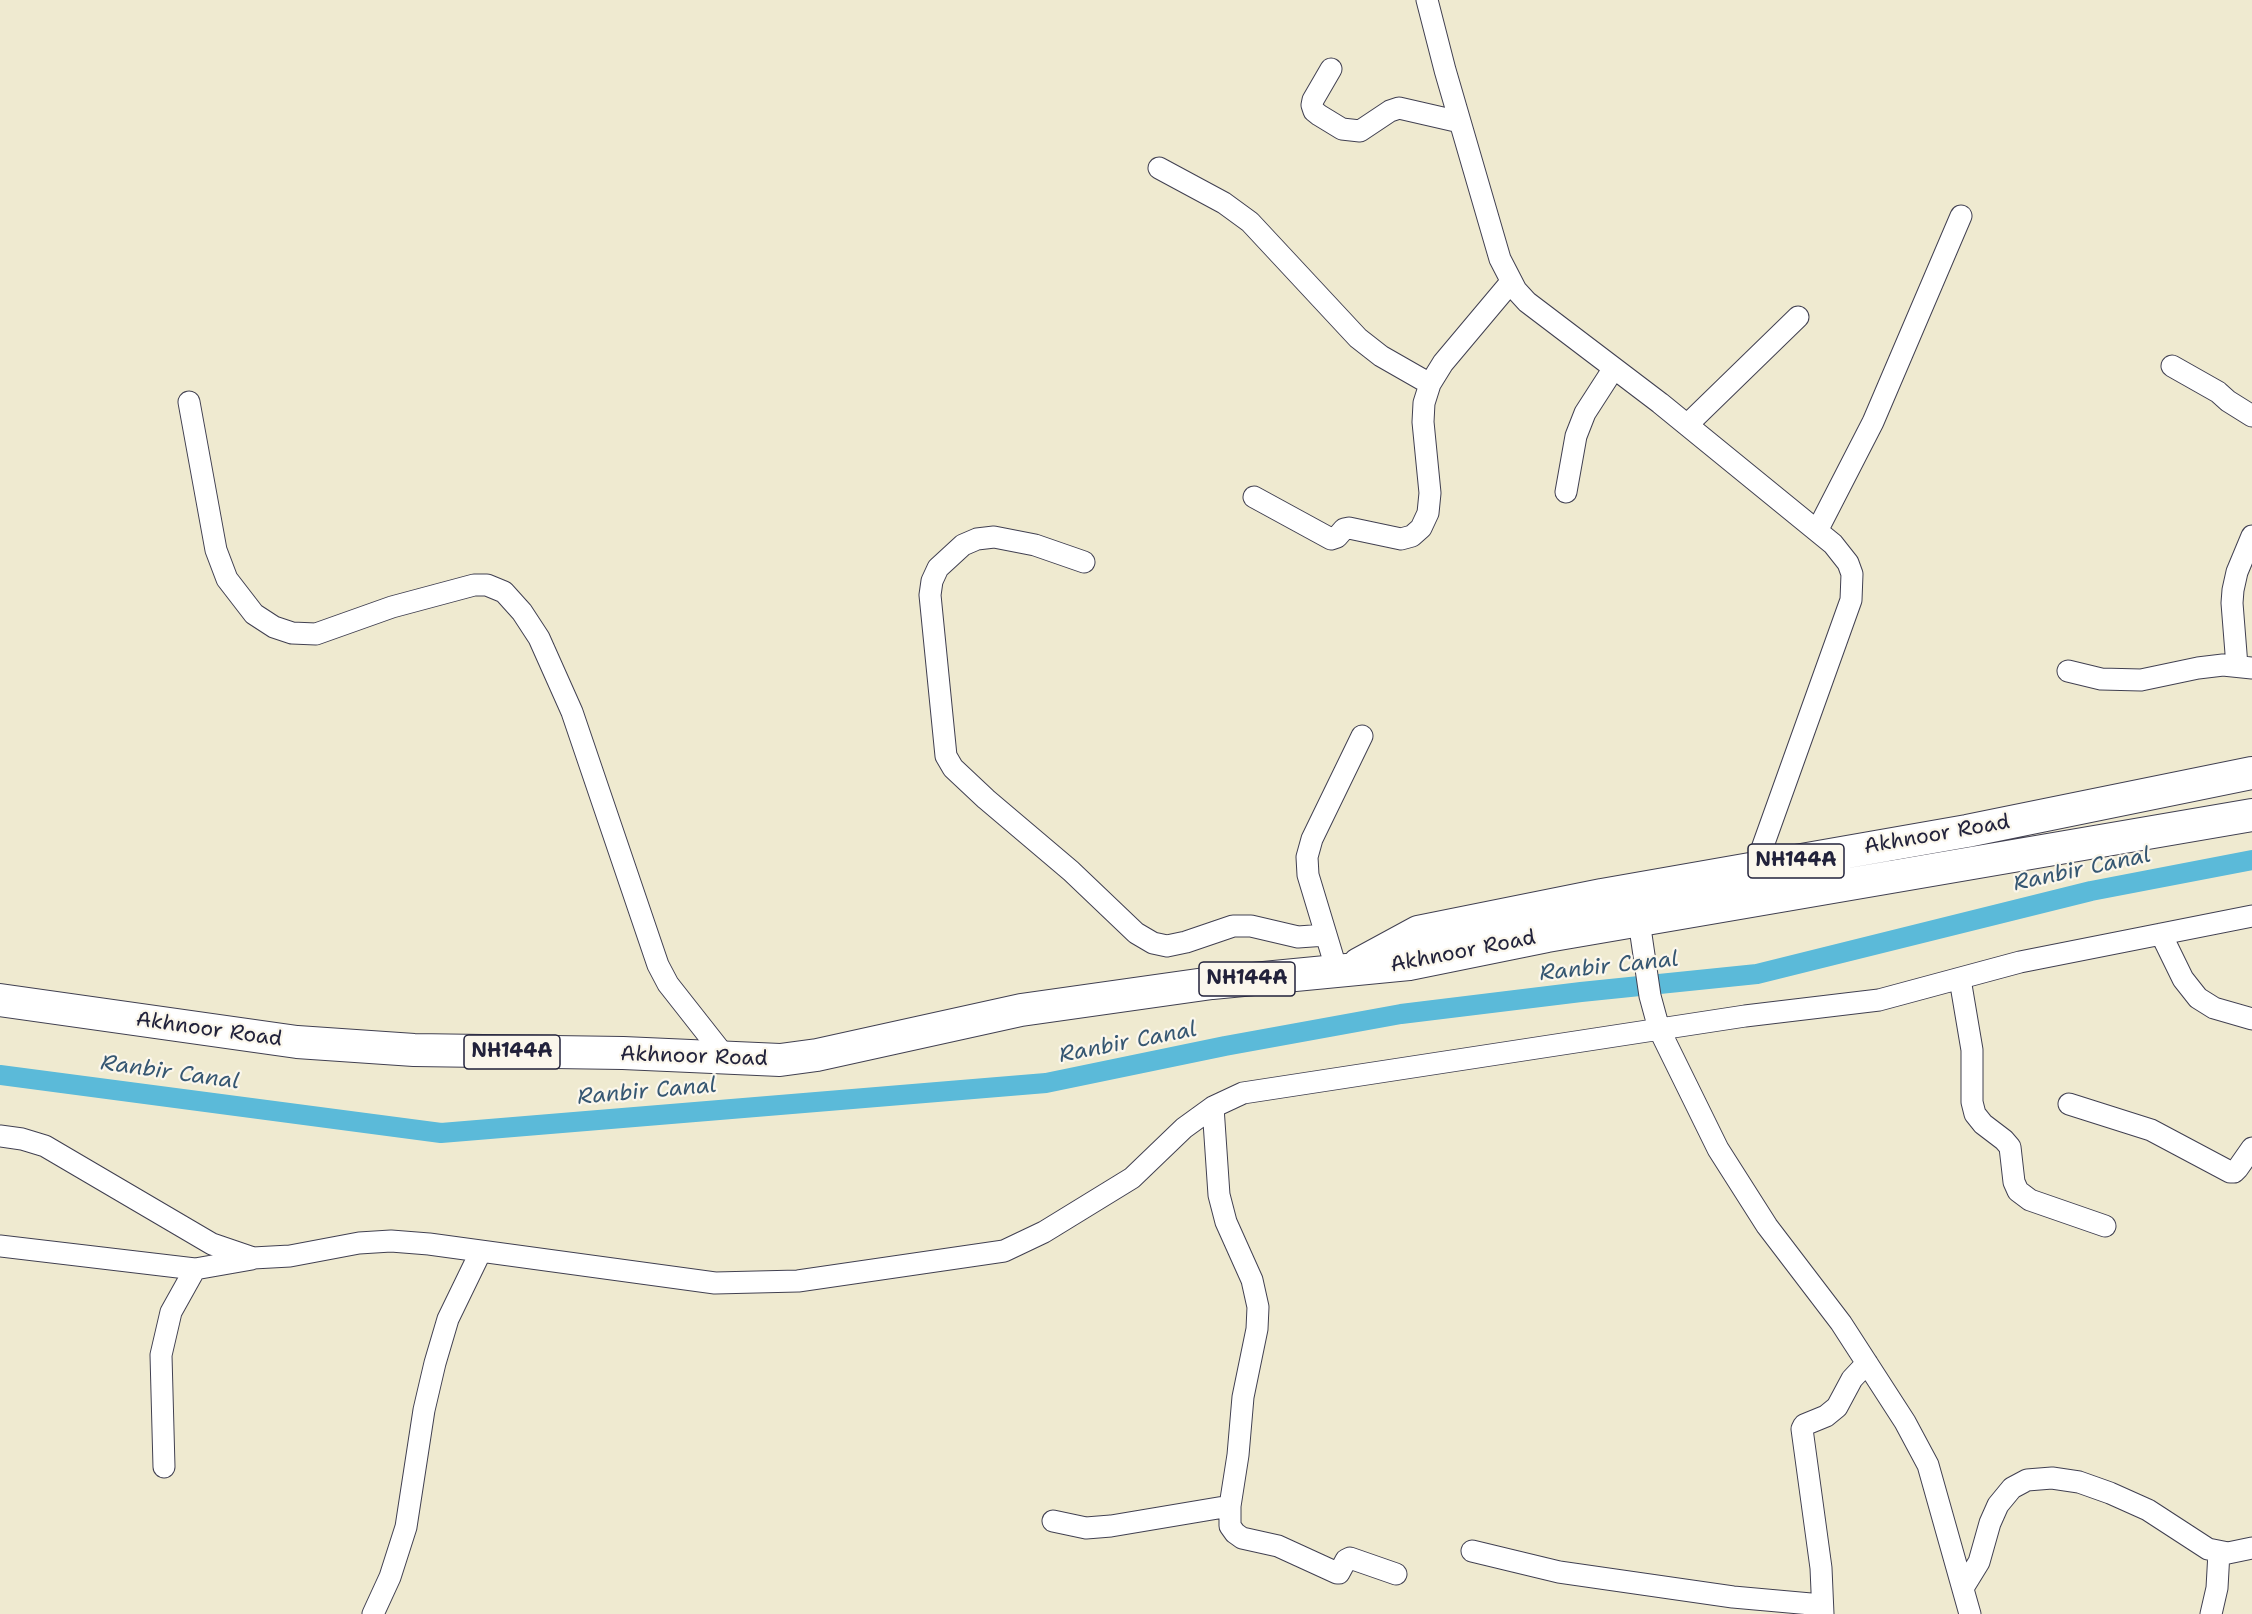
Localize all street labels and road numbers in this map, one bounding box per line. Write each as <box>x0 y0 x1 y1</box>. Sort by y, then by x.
street label: Akhnoor Road <box>1862 810 2012 860</box>
road number: NH144A <box>1748 844 1844 878</box>
street label: Akhnoor Road <box>1388 926 1538 978</box>
road number: NH144A <box>1199 962 1295 996</box>
street label: Akhnoor Road <box>134 1007 284 1053</box>
road number: NH144A <box>464 1035 560 1069</box>
street label: Akhnoor Road <box>620 1042 768 1072</box>

